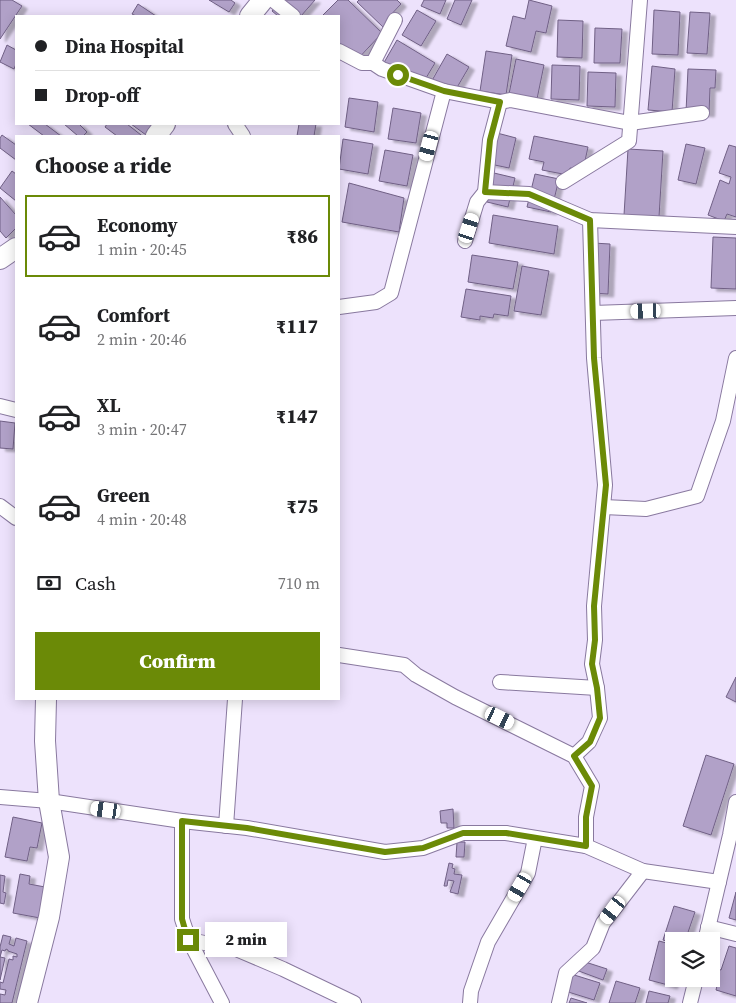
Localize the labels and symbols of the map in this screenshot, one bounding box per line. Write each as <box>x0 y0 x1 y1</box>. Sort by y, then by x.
route start <box>387 64 409 86</box>
car <box>417 130 440 162</box>
car <box>457 211 480 245</box>
car <box>630 303 661 319</box>
car <box>483 705 516 731</box>
car <box>90 800 121 820</box>
car <box>506 870 533 904</box>
car <box>597 894 628 926</box>
callout: 2 min <box>206 922 288 958</box>
route end <box>177 929 199 951</box>

